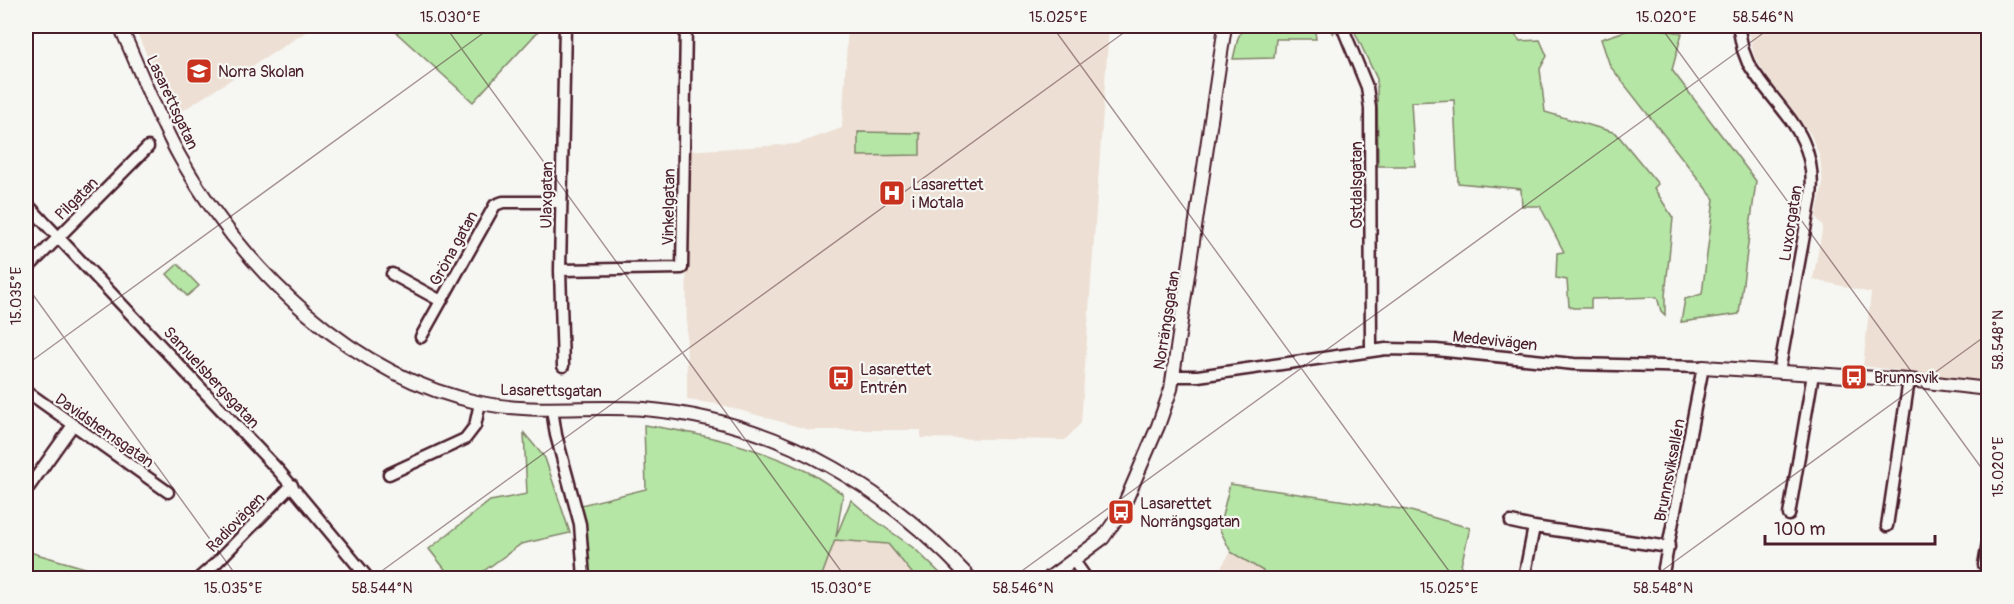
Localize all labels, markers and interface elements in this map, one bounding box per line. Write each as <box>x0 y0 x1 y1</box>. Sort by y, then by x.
text: 15.030°E <box>420 8 480 27</box>
text: 15.025°E <box>1029 8 1087 27</box>
text: 15.020°E <box>1636 8 1696 27</box>
text: 58.546°N <box>1732 8 1794 27</box>
street label: Lasarettsgatan <box>142 52 203 153</box>
school or university icon: Norra Skolan <box>184 56 214 86</box>
place label: Norra Skolan <box>218 62 304 82</box>
street label: Ostdalsgatan <box>1347 141 1367 229</box>
street label: Ulaxgatan <box>536 161 558 229</box>
street label: Vinkelgatan <box>658 168 680 246</box>
street label: Pilgatan <box>51 173 103 225</box>
place label: Lasarettet i Motala <box>912 175 984 213</box>
hospital icon: Lasarettet i Motala <box>877 178 907 208</box>
street label: Luxorgatan <box>1775 184 1807 263</box>
street label: Gröna gatan <box>425 208 483 289</box>
text: 15.035°E <box>7 267 26 325</box>
street label: Norrängsgatan <box>1149 269 1185 371</box>
text: 58.548°N <box>1989 310 2008 370</box>
street label: Samuelsbergsgatan <box>159 323 264 433</box>
street label: Medevivägen <box>1451 327 1538 355</box>
place label: Lasarettet Entrén <box>860 360 932 398</box>
bus stop icon: Brunnsvik <box>1839 362 1869 392</box>
bus stop icon: Lasarettet Entrén <box>826 363 856 393</box>
place label: Brunnsvik <box>1874 368 1939 388</box>
street label: Lasarettsgatan <box>500 380 602 402</box>
street label: Davidshemsgatan <box>51 389 158 472</box>
street label: Brunnsviksallén <box>1650 417 1690 523</box>
text: 15.020°E <box>1989 437 2008 497</box>
street label: Radiovägen <box>202 489 269 557</box>
place label: Lasarettet Norrängsgatan <box>1140 494 1240 532</box>
bus stop icon: Lasarettet Norrängsgatan <box>1106 497 1136 527</box>
scale bar <box>1765 508 1934 546</box>
text: 100 m <box>1774 518 1826 541</box>
text: 15.035°E <box>204 579 262 598</box>
text: 58.544°N <box>351 579 413 598</box>
text: 15.030°E <box>811 579 871 598</box>
text: 58.546°N <box>992 579 1054 598</box>
text: 15.025°E <box>1420 579 1478 598</box>
text: 58.548°N <box>1633 579 1693 598</box>

